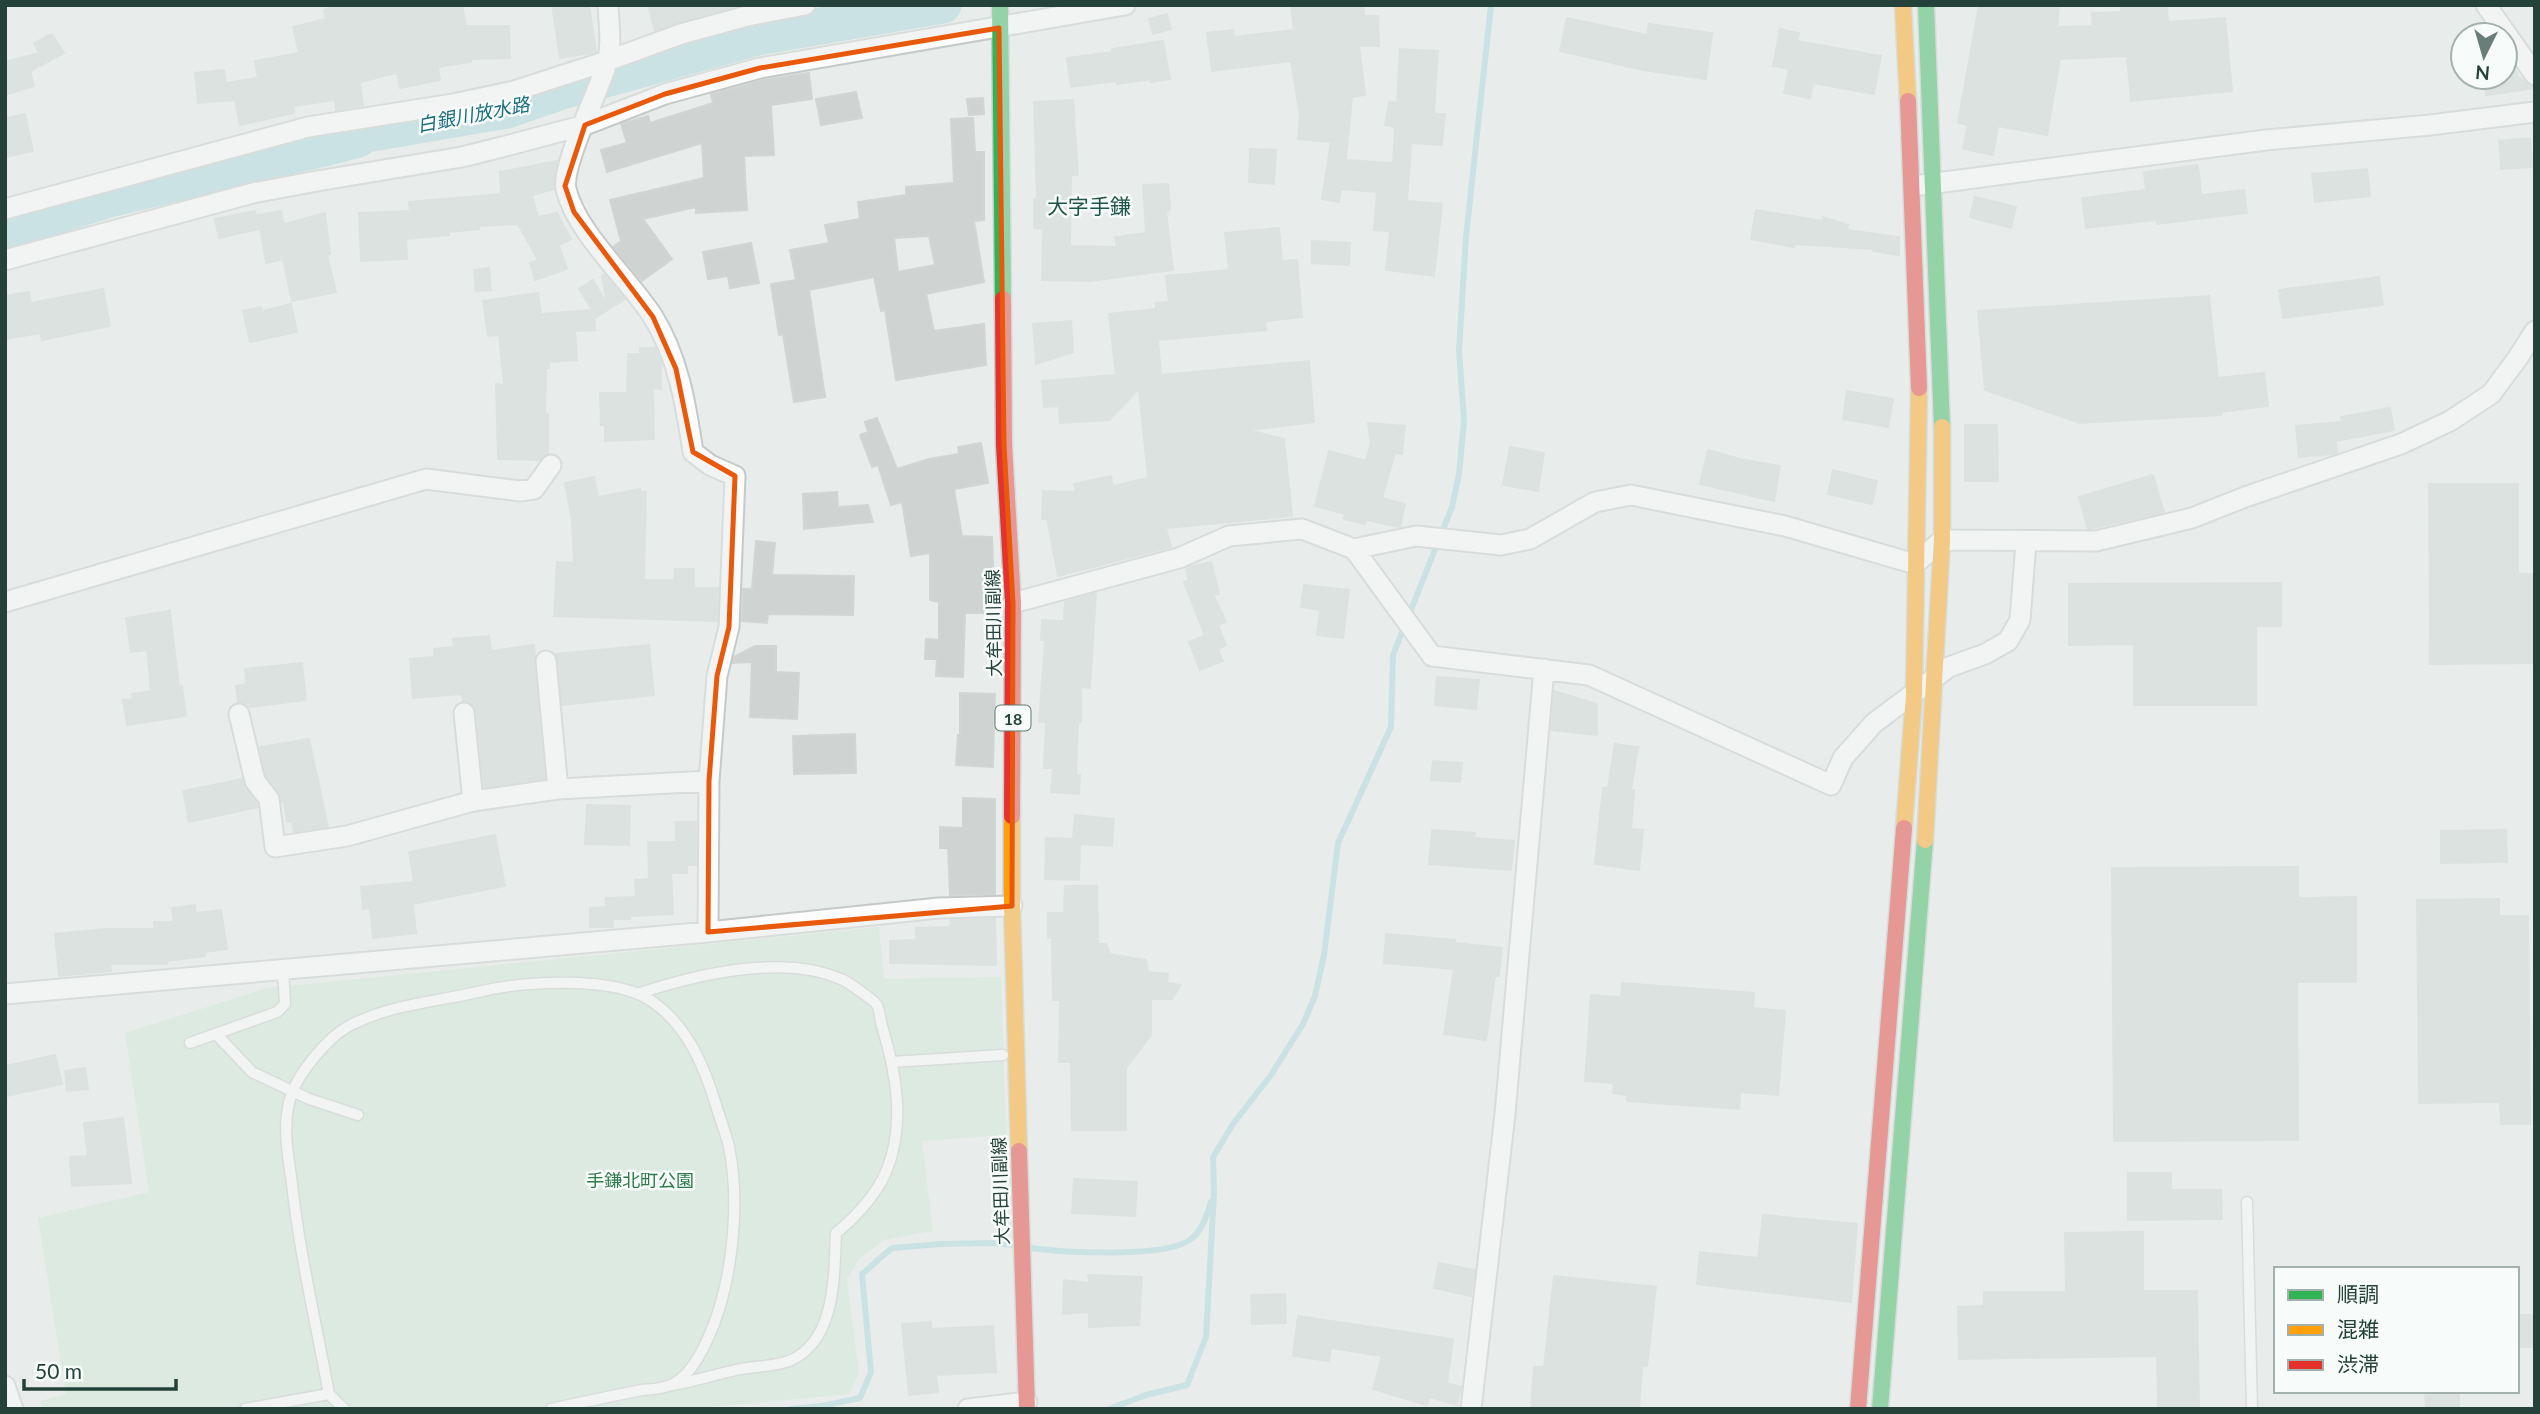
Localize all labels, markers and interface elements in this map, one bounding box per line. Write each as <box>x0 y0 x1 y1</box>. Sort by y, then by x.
north arrow <box>2449 21 2519 91</box>
text: N <box>2474 61 2491 86</box>
water label: 白銀川放水路 <box>415 91 533 136</box>
district label: 大字手鎌 <box>1047 193 1131 218</box>
street label: 大牟田川副線 <box>981 569 1005 677</box>
road number: 18 <box>996 706 1030 730</box>
street label: 大牟田川副線 <box>987 1137 1013 1245</box>
park label: 手鎌北町公園 <box>586 1169 694 1191</box>
legend <box>2274 1267 2519 1393</box>
text: 順調 <box>2337 1281 2379 1306</box>
text: 混雑 <box>2337 1316 2379 1341</box>
scale bar <box>24 1348 177 1392</box>
text: 渋滞 <box>2337 1351 2379 1376</box>
text: 50 m <box>35 1358 82 1383</box>

